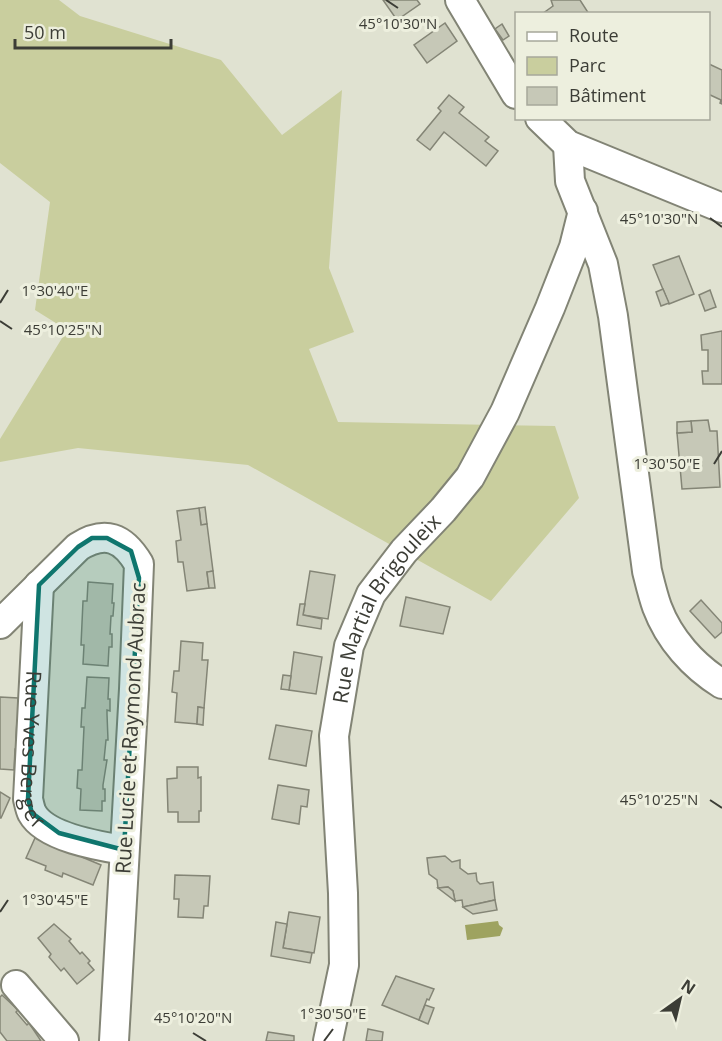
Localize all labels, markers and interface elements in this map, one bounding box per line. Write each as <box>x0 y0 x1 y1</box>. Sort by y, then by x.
scale bar <box>15 12 171 50</box>
legend <box>515 12 710 120</box>
text: 45°10'30"N <box>359 13 437 33</box>
text: 50 m <box>24 20 66 44</box>
text: Route <box>569 23 619 47</box>
text: Parc <box>569 53 606 77</box>
text: Bâtiment <box>569 83 646 107</box>
text: 45°10'30"N <box>620 208 698 228</box>
text: 1°30'40"E <box>22 280 88 300</box>
text: 45°10'25"N <box>24 319 102 339</box>
text: 1°30'50"E <box>634 453 700 473</box>
street label: Rue Martial Brigouleix <box>326 507 446 705</box>
street label: Rue Lucie et Raymond Aubrac <box>108 581 152 875</box>
street label: Rue Yves Berger <box>14 670 52 835</box>
text: 45°10'25"N <box>620 789 698 809</box>
text: 1°30'45"E <box>22 889 88 909</box>
north arrow <box>650 969 710 1029</box>
text: N <box>677 974 700 999</box>
text: 1°30'50"E <box>300 1003 366 1023</box>
text: 45°10'20"N <box>154 1007 232 1027</box>

